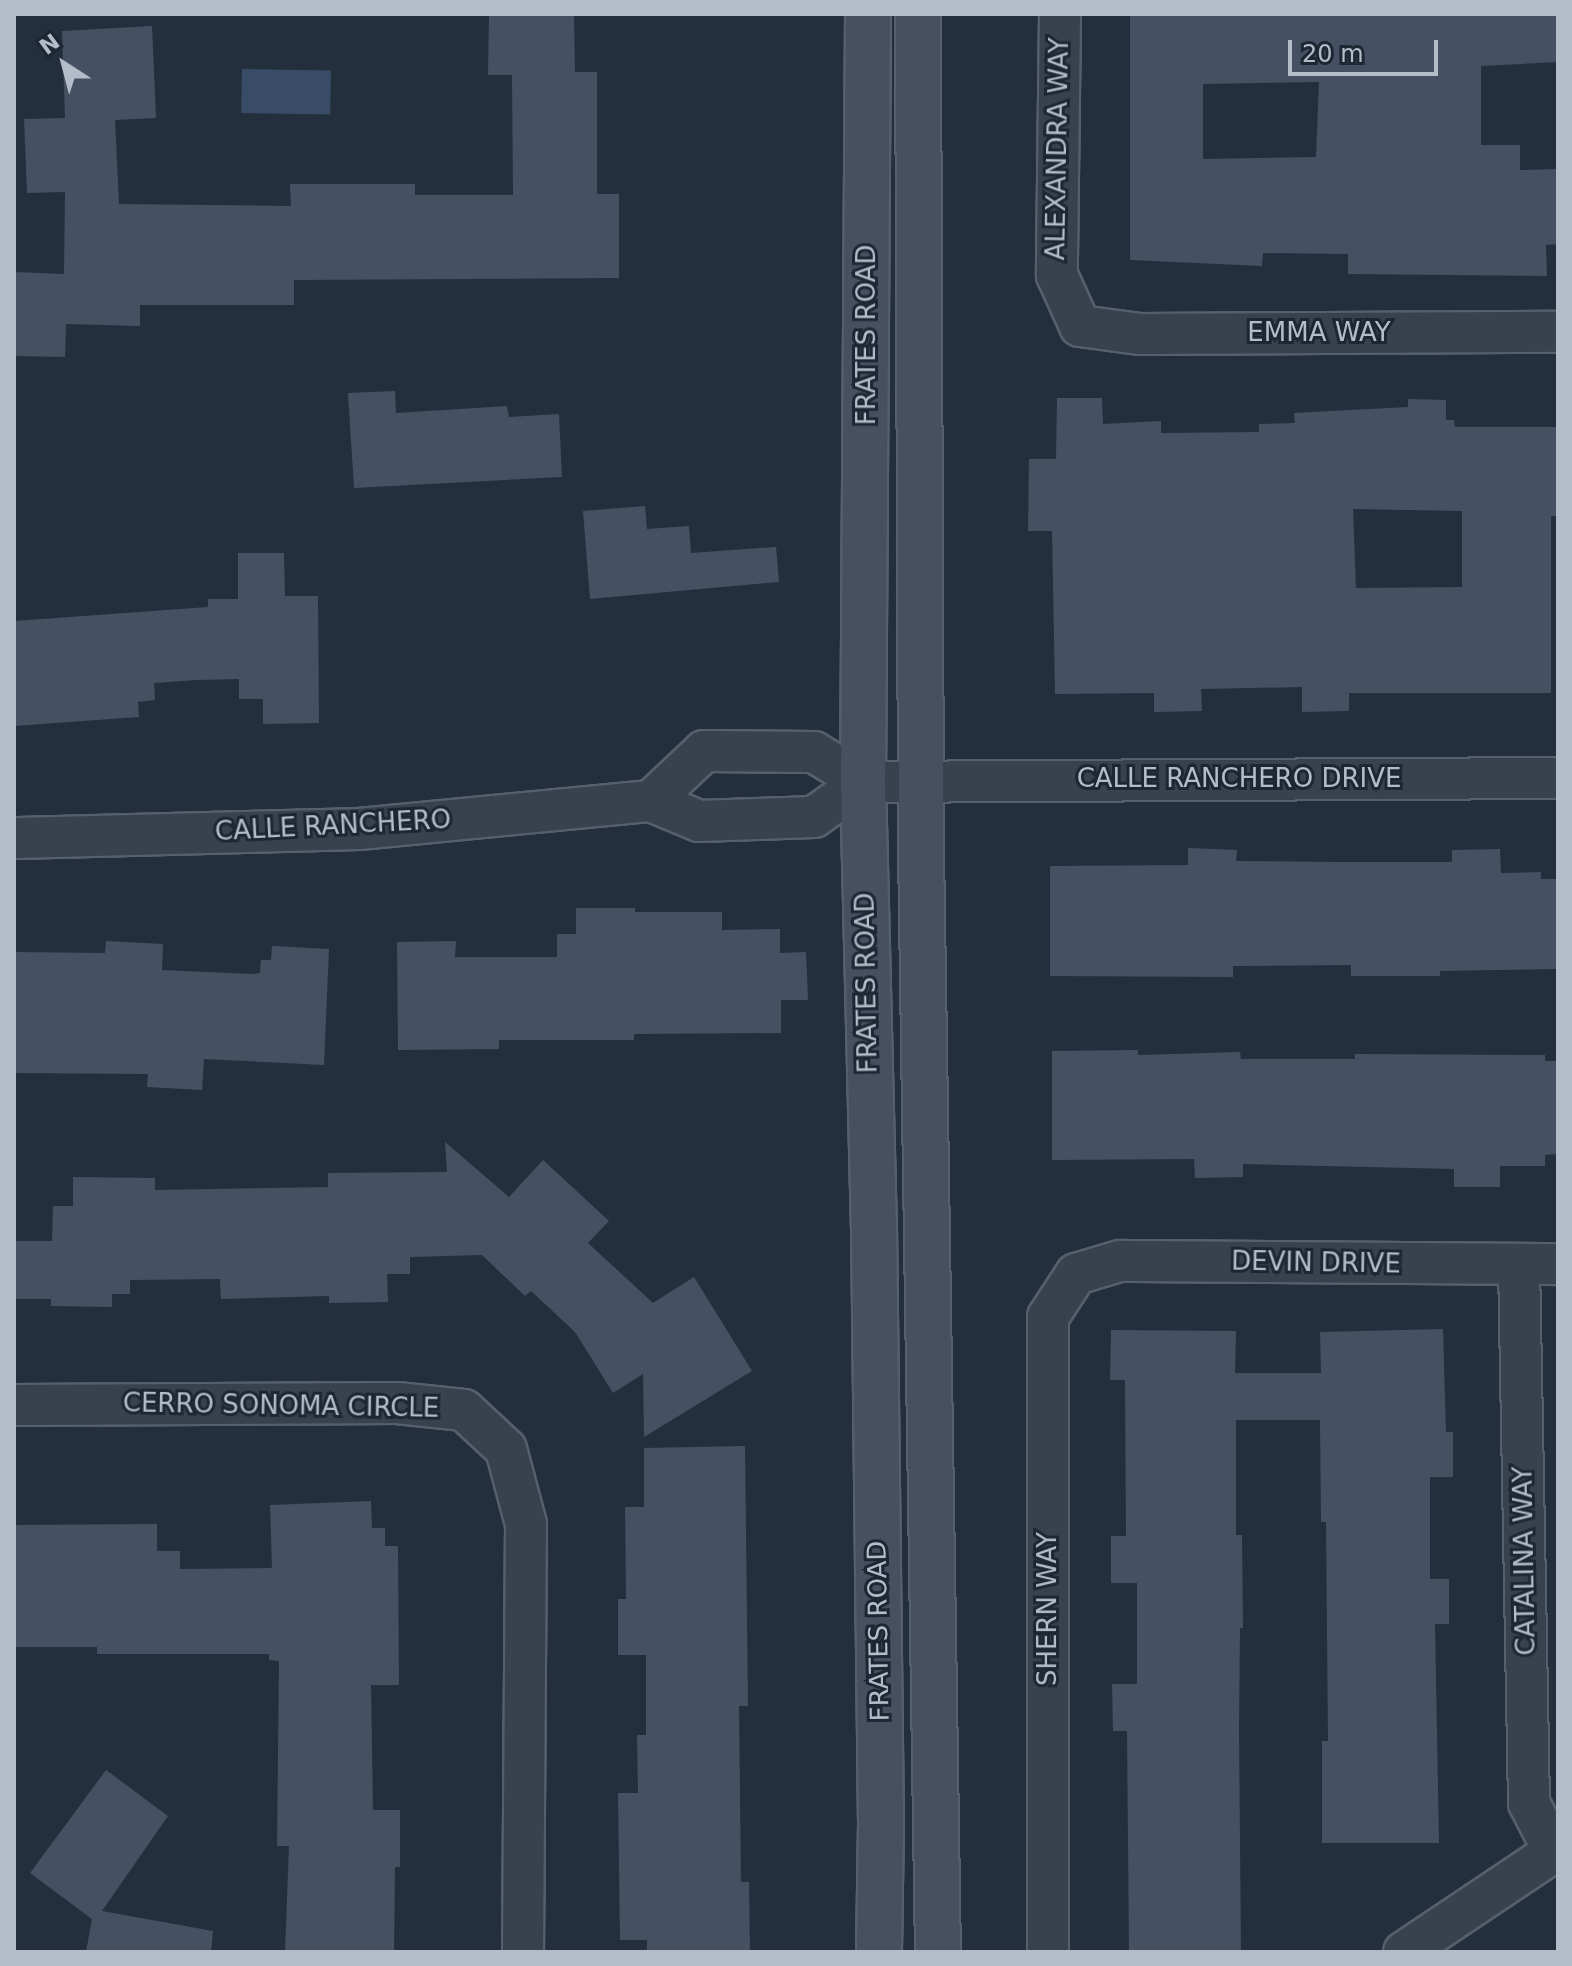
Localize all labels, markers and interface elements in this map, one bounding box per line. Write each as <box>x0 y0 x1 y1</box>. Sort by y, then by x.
north arrow <box>24 24 104 104</box>
scale bar <box>1292 24 1442 74</box>
text: N <box>35 29 64 60</box>
street label: ALEXANDRA WAY <box>1040 37 1076 261</box>
text: 20 m <box>1302 40 1364 68</box>
street label: FRATES ROAD <box>851 245 883 425</box>
street label: EMMA WAY <box>1247 317 1391 349</box>
street label: CALLE RANCHERO DRIVE <box>1077 763 1401 795</box>
street label: CALLE RANCHERO <box>214 804 452 848</box>
street label: FRATES ROAD <box>850 892 884 1074</box>
street label: DEVIN DRIVE <box>1231 1246 1401 1280</box>
street label: CERRO SONOMA CIRCLE <box>123 1388 439 1424</box>
street label: CATALINA WAY <box>1508 1466 1542 1656</box>
street label: SHERN WAY <box>1032 1532 1064 1686</box>
street label: FRATES ROAD <box>862 1540 896 1722</box>

